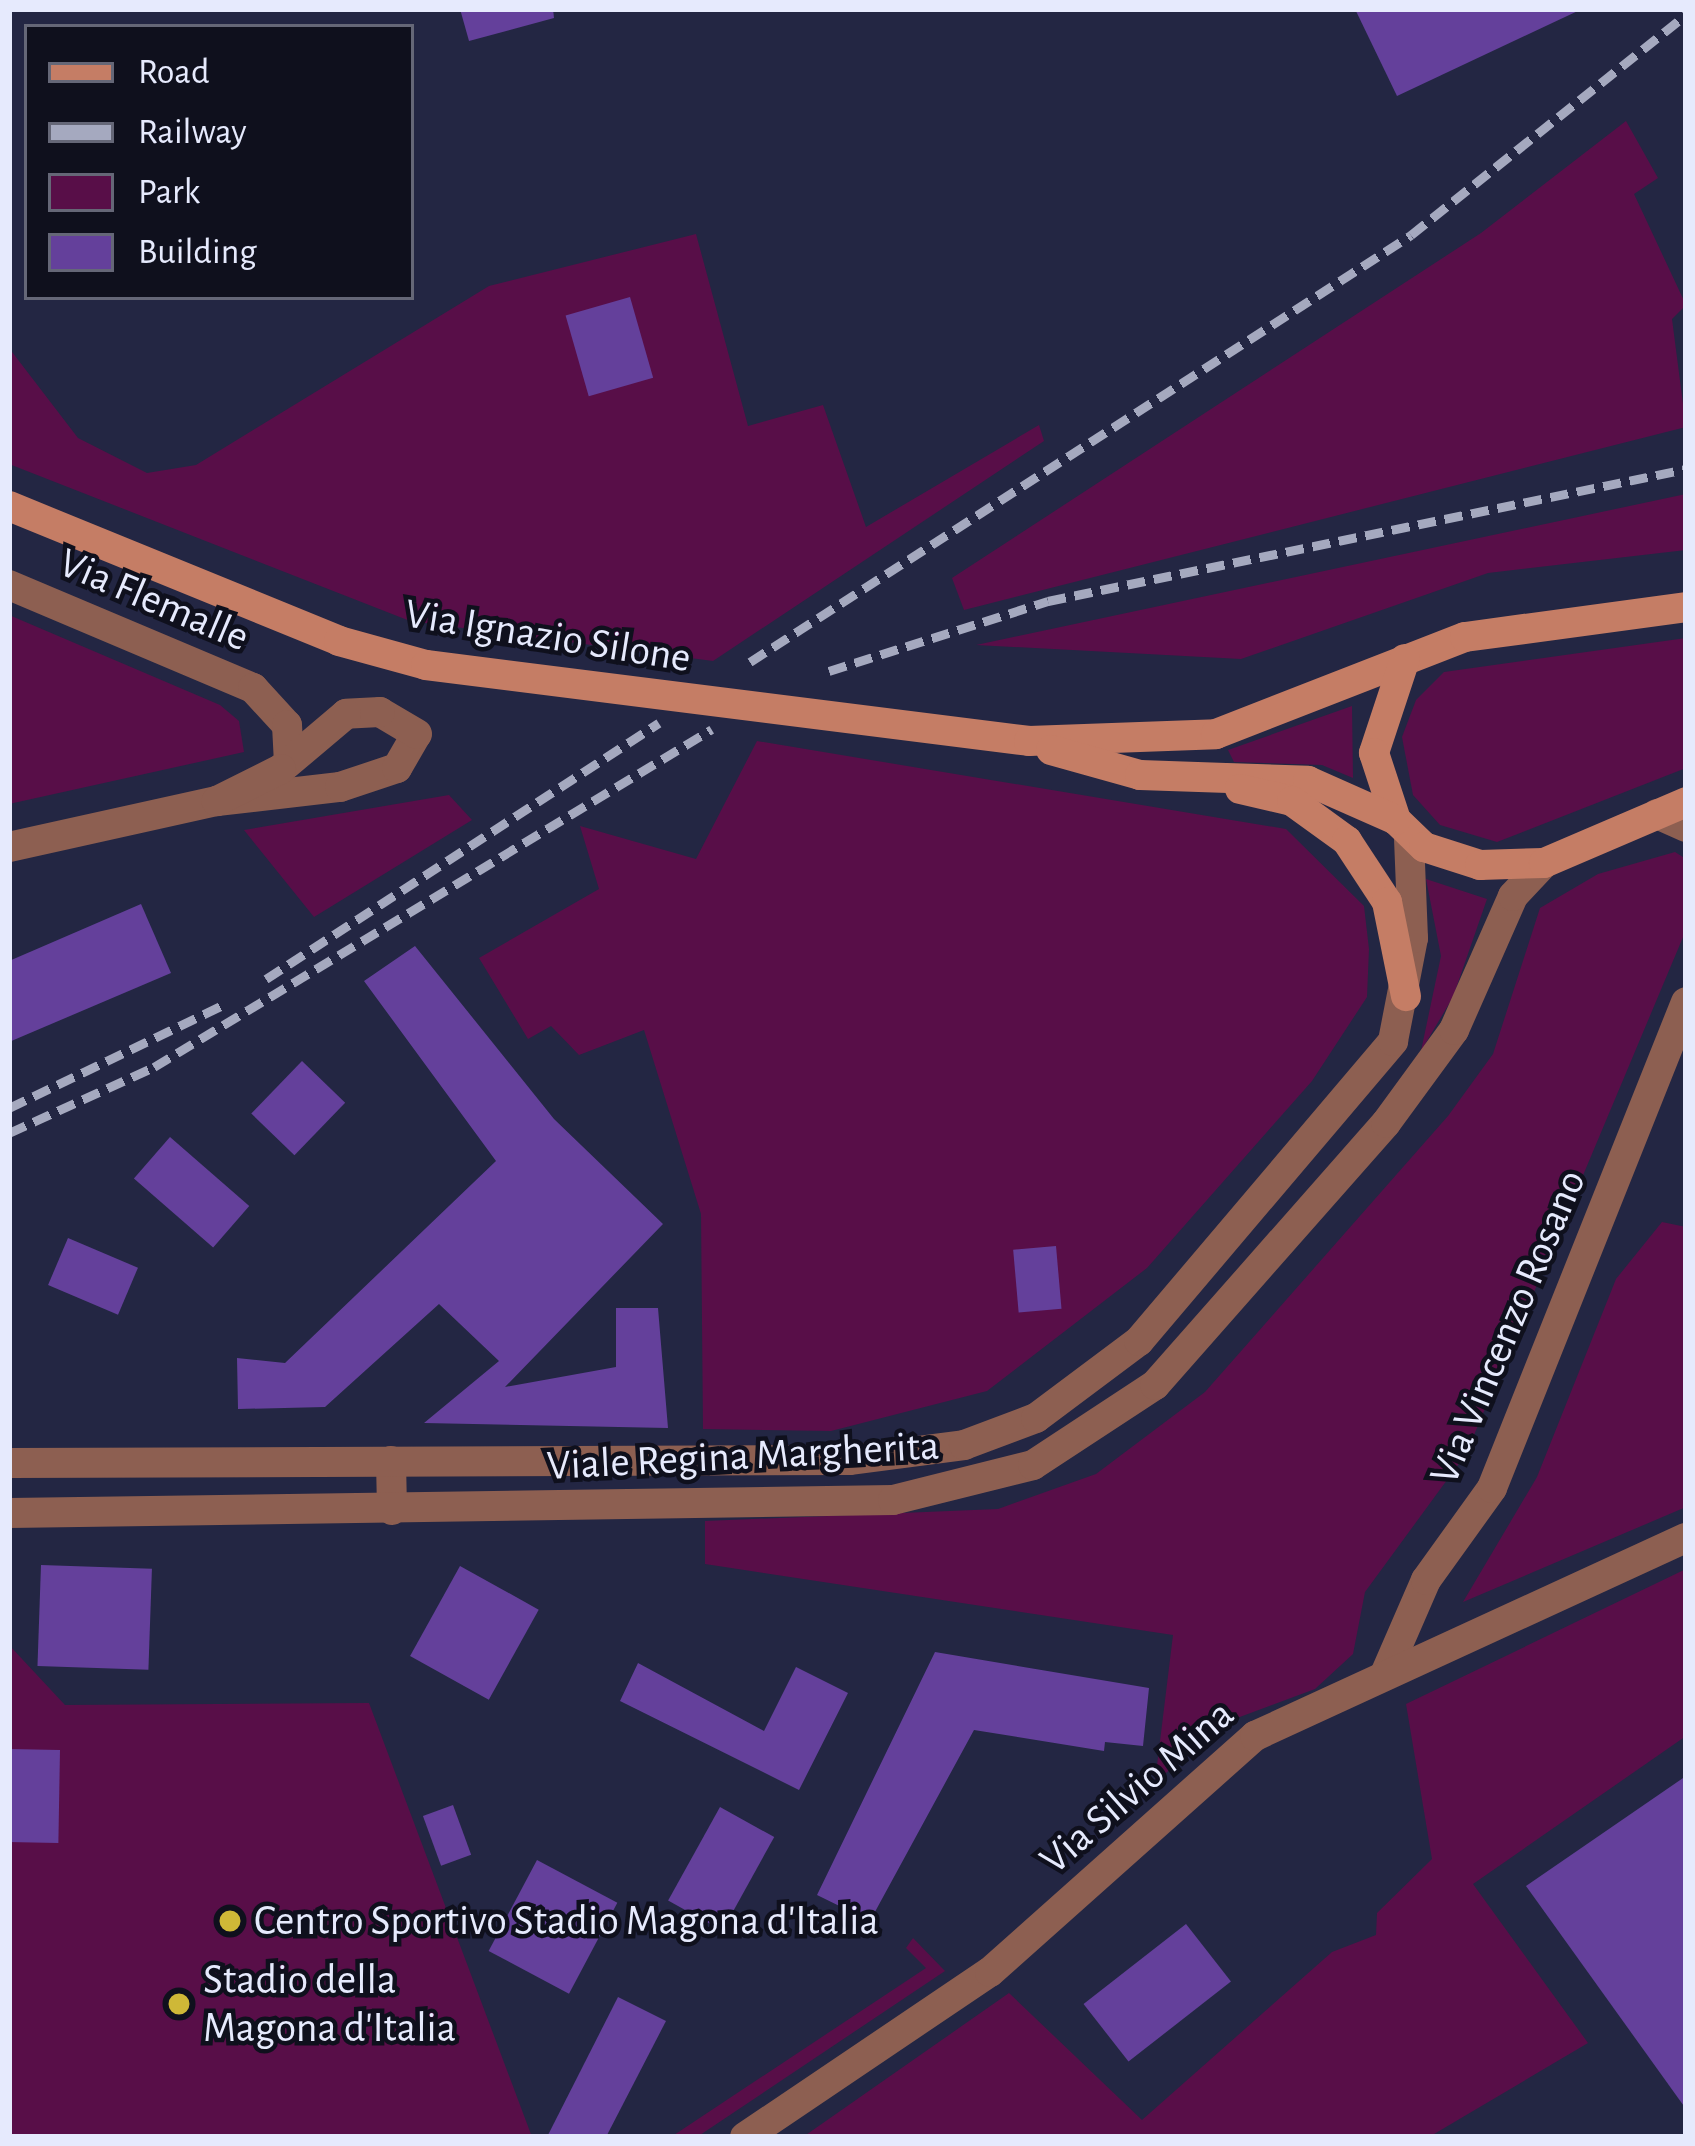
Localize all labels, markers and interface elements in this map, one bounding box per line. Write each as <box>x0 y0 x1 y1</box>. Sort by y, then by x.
legend <box>24 24 414 300</box>
text: Road <box>138 54 210 90</box>
text: Railway <box>138 114 247 150</box>
text: Park <box>138 174 200 210</box>
text: Building <box>138 234 257 270</box>
street label: Via Flemalle <box>52 537 256 663</box>
street label: Via Ignazio Silone <box>402 589 694 683</box>
street label: Via Vincenzo Rosano <box>1419 1162 1597 1492</box>
street label: Viale Regina Margherita <box>546 1421 940 1491</box>
street label: Via Silvio Mina <box>1030 1689 1244 1885</box>
place label: Centro Sportivo Stadio Magona d'Italia <box>254 1896 879 1946</box>
marker: Centro Sportivo Stadio Magona d'Italia <box>217 1908 243 1934</box>
place label: Stadio della Magona d'Italia <box>203 1955 456 2054</box>
marker: Stadio della Magona d'Italia <box>166 1991 192 2017</box>

